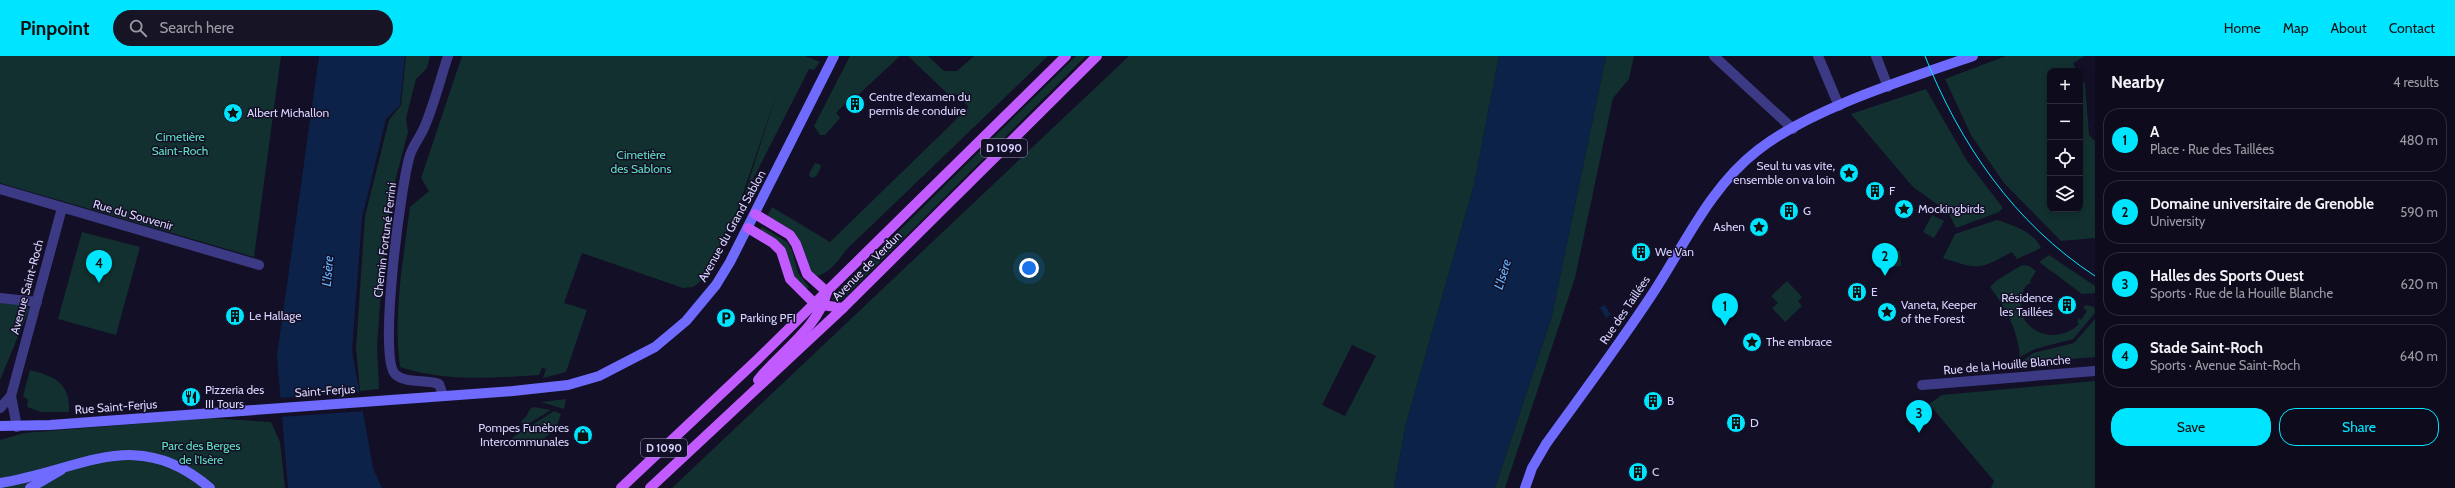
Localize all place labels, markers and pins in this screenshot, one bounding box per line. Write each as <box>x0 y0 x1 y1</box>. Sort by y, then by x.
place label: Centre d'examen du permis de conduire <box>869 89 971 118</box>
building icon: Centre d'examen du permis de conduire <box>844 93 866 115</box>
place icon: Albert Michallon <box>222 102 244 124</box>
place label: Albert Michallon <box>247 105 330 120</box>
place label: Seul tu vas vite, ensemble on va loin <box>1733 158 1835 187</box>
place icon: Seul tu vas vite, ensemble on va loin <box>1838 162 1860 184</box>
building icon: F <box>1864 180 1886 202</box>
place label: F <box>1889 183 1896 198</box>
place icon: Mockingbirds <box>1893 198 1915 220</box>
building icon: G <box>1778 200 1800 222</box>
place label: Mockingbirds <box>1918 201 1985 216</box>
place label: G <box>1803 203 1811 218</box>
place icon: Ashen <box>1748 216 1770 238</box>
place label: Ashen <box>1713 219 1745 234</box>
building icon: We Van <box>1630 241 1652 263</box>
pin: 2 <box>1872 243 1898 276</box>
place label: We Van <box>1655 244 1694 259</box>
pin: 4 <box>86 250 112 283</box>
building icon: E <box>1846 281 1868 303</box>
place label: E <box>1871 284 1878 299</box>
place label: Résidence les Taillées <box>2000 290 2053 319</box>
pin: 1 <box>1712 293 1738 326</box>
building icon: Résidence les Taillées <box>2056 294 2078 316</box>
place label: Vaneta, Keeper of the Forest <box>1901 297 1977 326</box>
place icon: Vaneta, Keeper of the Forest <box>1876 301 1898 323</box>
building icon: Le Hallage <box>224 305 246 327</box>
parking icon: Parking PFI <box>715 307 737 329</box>
place label: Le Hallage <box>249 308 301 323</box>
place label: Parking PFI <box>740 310 796 325</box>
place icon: The embrace <box>1741 331 1763 353</box>
place label: The embrace <box>1766 334 1832 349</box>
place label: Pizzeria des III Tours <box>205 382 264 411</box>
restaurant icon: Pizzeria des III Tours <box>180 386 202 408</box>
building icon: B <box>1642 390 1664 412</box>
place label: B <box>1667 393 1674 408</box>
pin: 3 <box>1906 400 1932 433</box>
building icon: D <box>1725 412 1747 434</box>
place label: D <box>1750 415 1759 430</box>
place label: Pompes Funèbres Intercommunales <box>478 420 569 449</box>
shop icon: Pompes Funèbres Intercommunales <box>572 424 594 446</box>
building icon: C <box>1627 461 1649 483</box>
place label: C <box>1652 464 1659 479</box>

